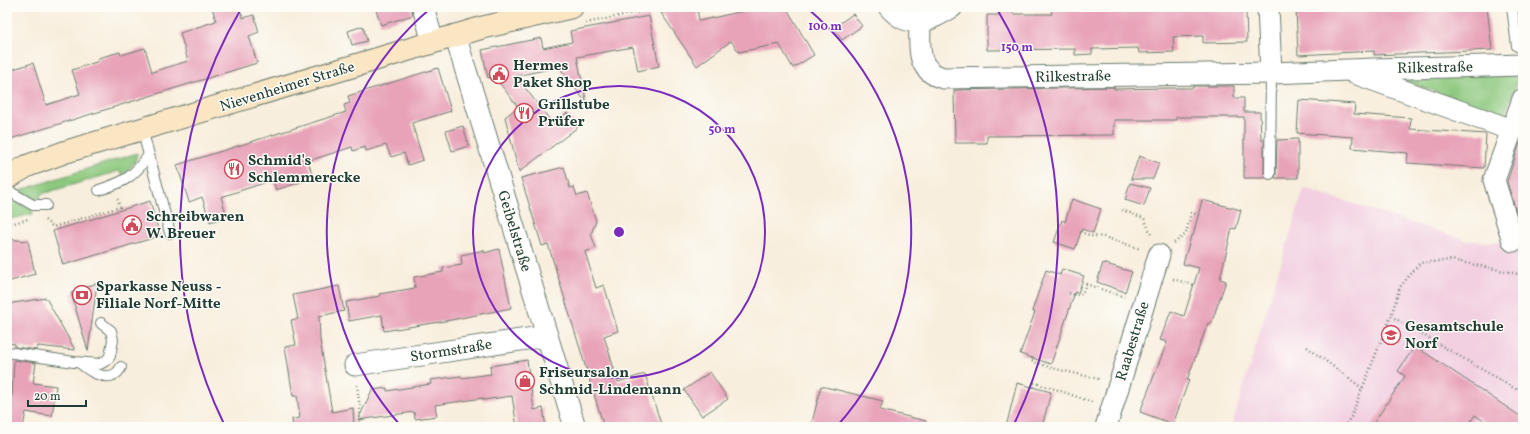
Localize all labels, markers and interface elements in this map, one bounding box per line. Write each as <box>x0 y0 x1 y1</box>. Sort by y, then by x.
text: 100 m <box>808 19 842 35</box>
text: 150 m <box>1001 40 1033 56</box>
place label: Hermes Paket Shop <box>513 56 592 94</box>
street label: Nievenheimer Straße <box>217 57 357 118</box>
street label: Rilkestraße <box>1397 57 1473 80</box>
public building icon: Hermes Paket Shop <box>488 63 510 85</box>
street label: Rilkestraße <box>1035 66 1111 89</box>
place label: Grillstube Prüfer <box>538 95 610 133</box>
restaurant icon: Grillstube Prüfer <box>513 102 535 124</box>
text: 50 m <box>708 122 736 138</box>
place label: Schmid's Schlemmerecke <box>248 151 361 189</box>
restaurant icon: Schmid's Schlemmerecke <box>223 158 245 180</box>
street label: Geibelstraße <box>491 188 536 275</box>
place label: Schreibwaren W. Breuer <box>146 207 244 245</box>
public building icon: Schreibwaren W. Breuer <box>121 214 143 236</box>
centre of rings <box>612 225 626 239</box>
place label: Sparkasse Neuss - Filiale Norf-Mitte <box>96 277 222 315</box>
bank icon: Sparkasse Neuss - Filiale Norf-Mitte <box>71 284 93 306</box>
street label: Raabestraße <box>1111 299 1155 384</box>
place label: Gesamtschule Norf <box>1405 317 1504 355</box>
school or university icon: Gesamtschule Norf <box>1380 324 1402 346</box>
street label: Stormstraße <box>409 335 494 368</box>
place label: Friseursalon Schmid-Lindemann <box>539 363 682 401</box>
shop icon: Friseursalon Schmid-Lindemann <box>514 370 536 392</box>
scale bar <box>28 382 86 408</box>
text: 20 m <box>34 389 61 405</box>

